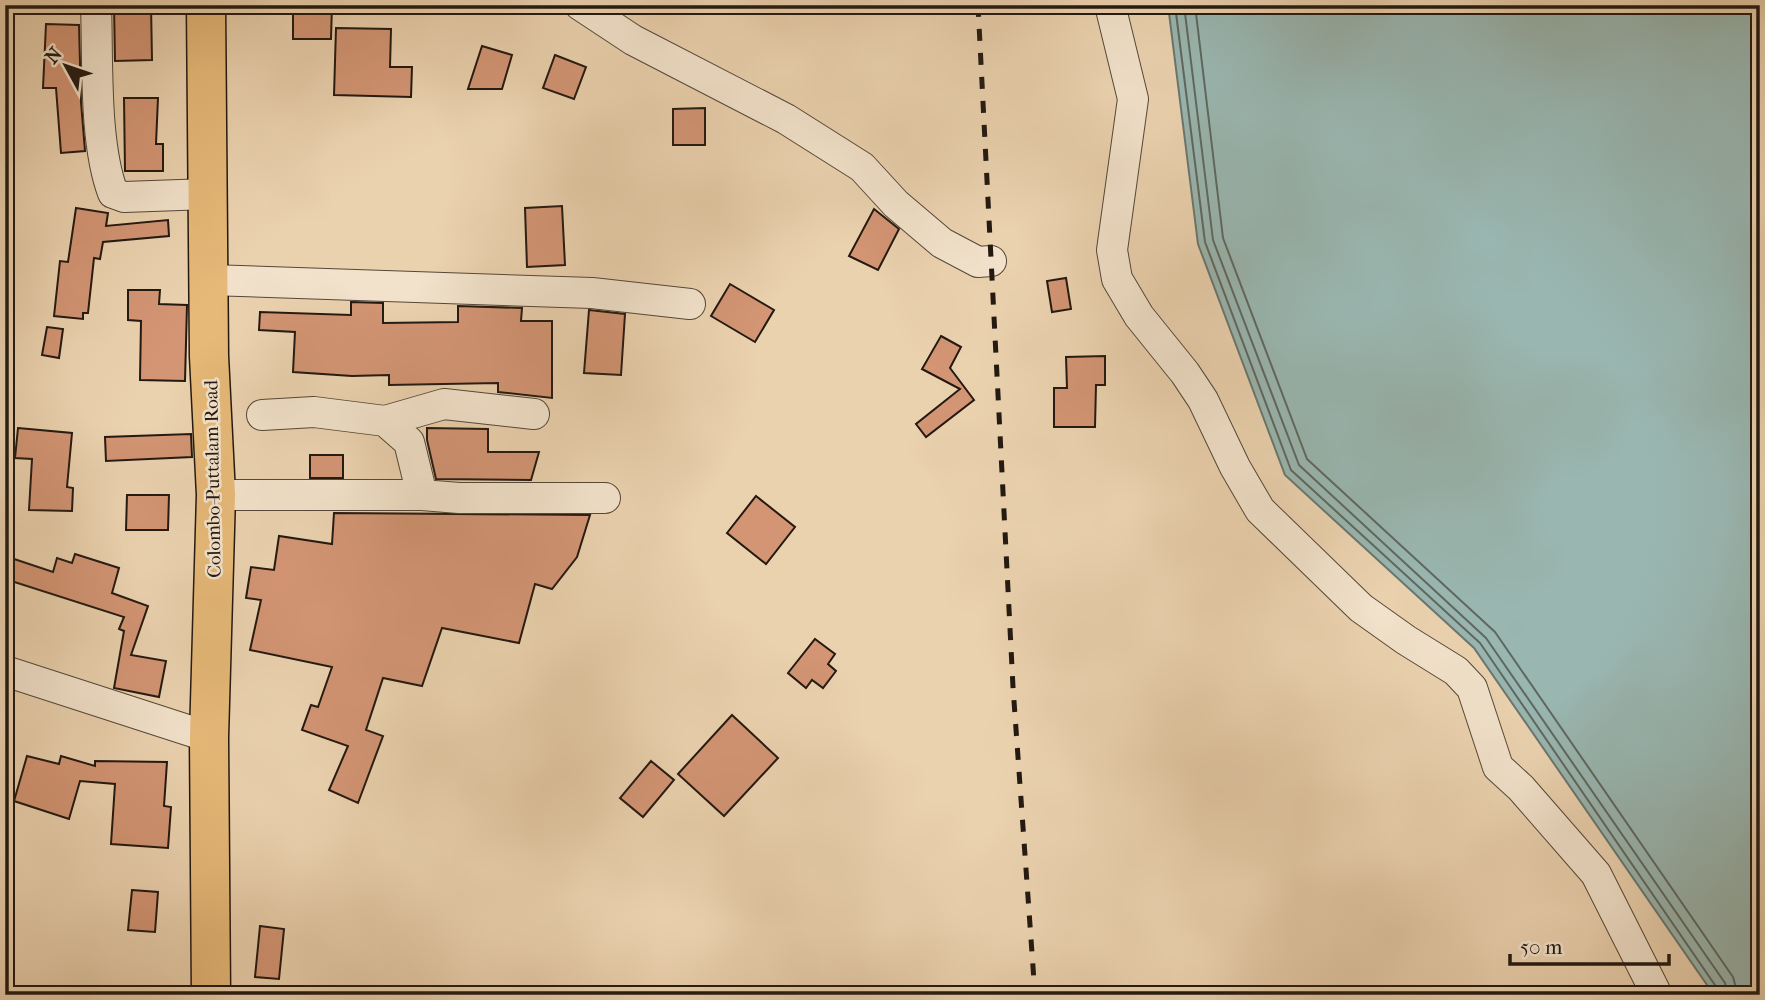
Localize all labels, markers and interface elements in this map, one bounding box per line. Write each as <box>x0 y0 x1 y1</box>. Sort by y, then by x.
north arrow <box>32 32 102 102</box>
text: N <box>41 43 67 68</box>
street label: Colombo-Puttalam Road <box>200 379 226 578</box>
scale bar <box>1510 923 1669 967</box>
text: 50 m <box>1520 935 1563 959</box>

